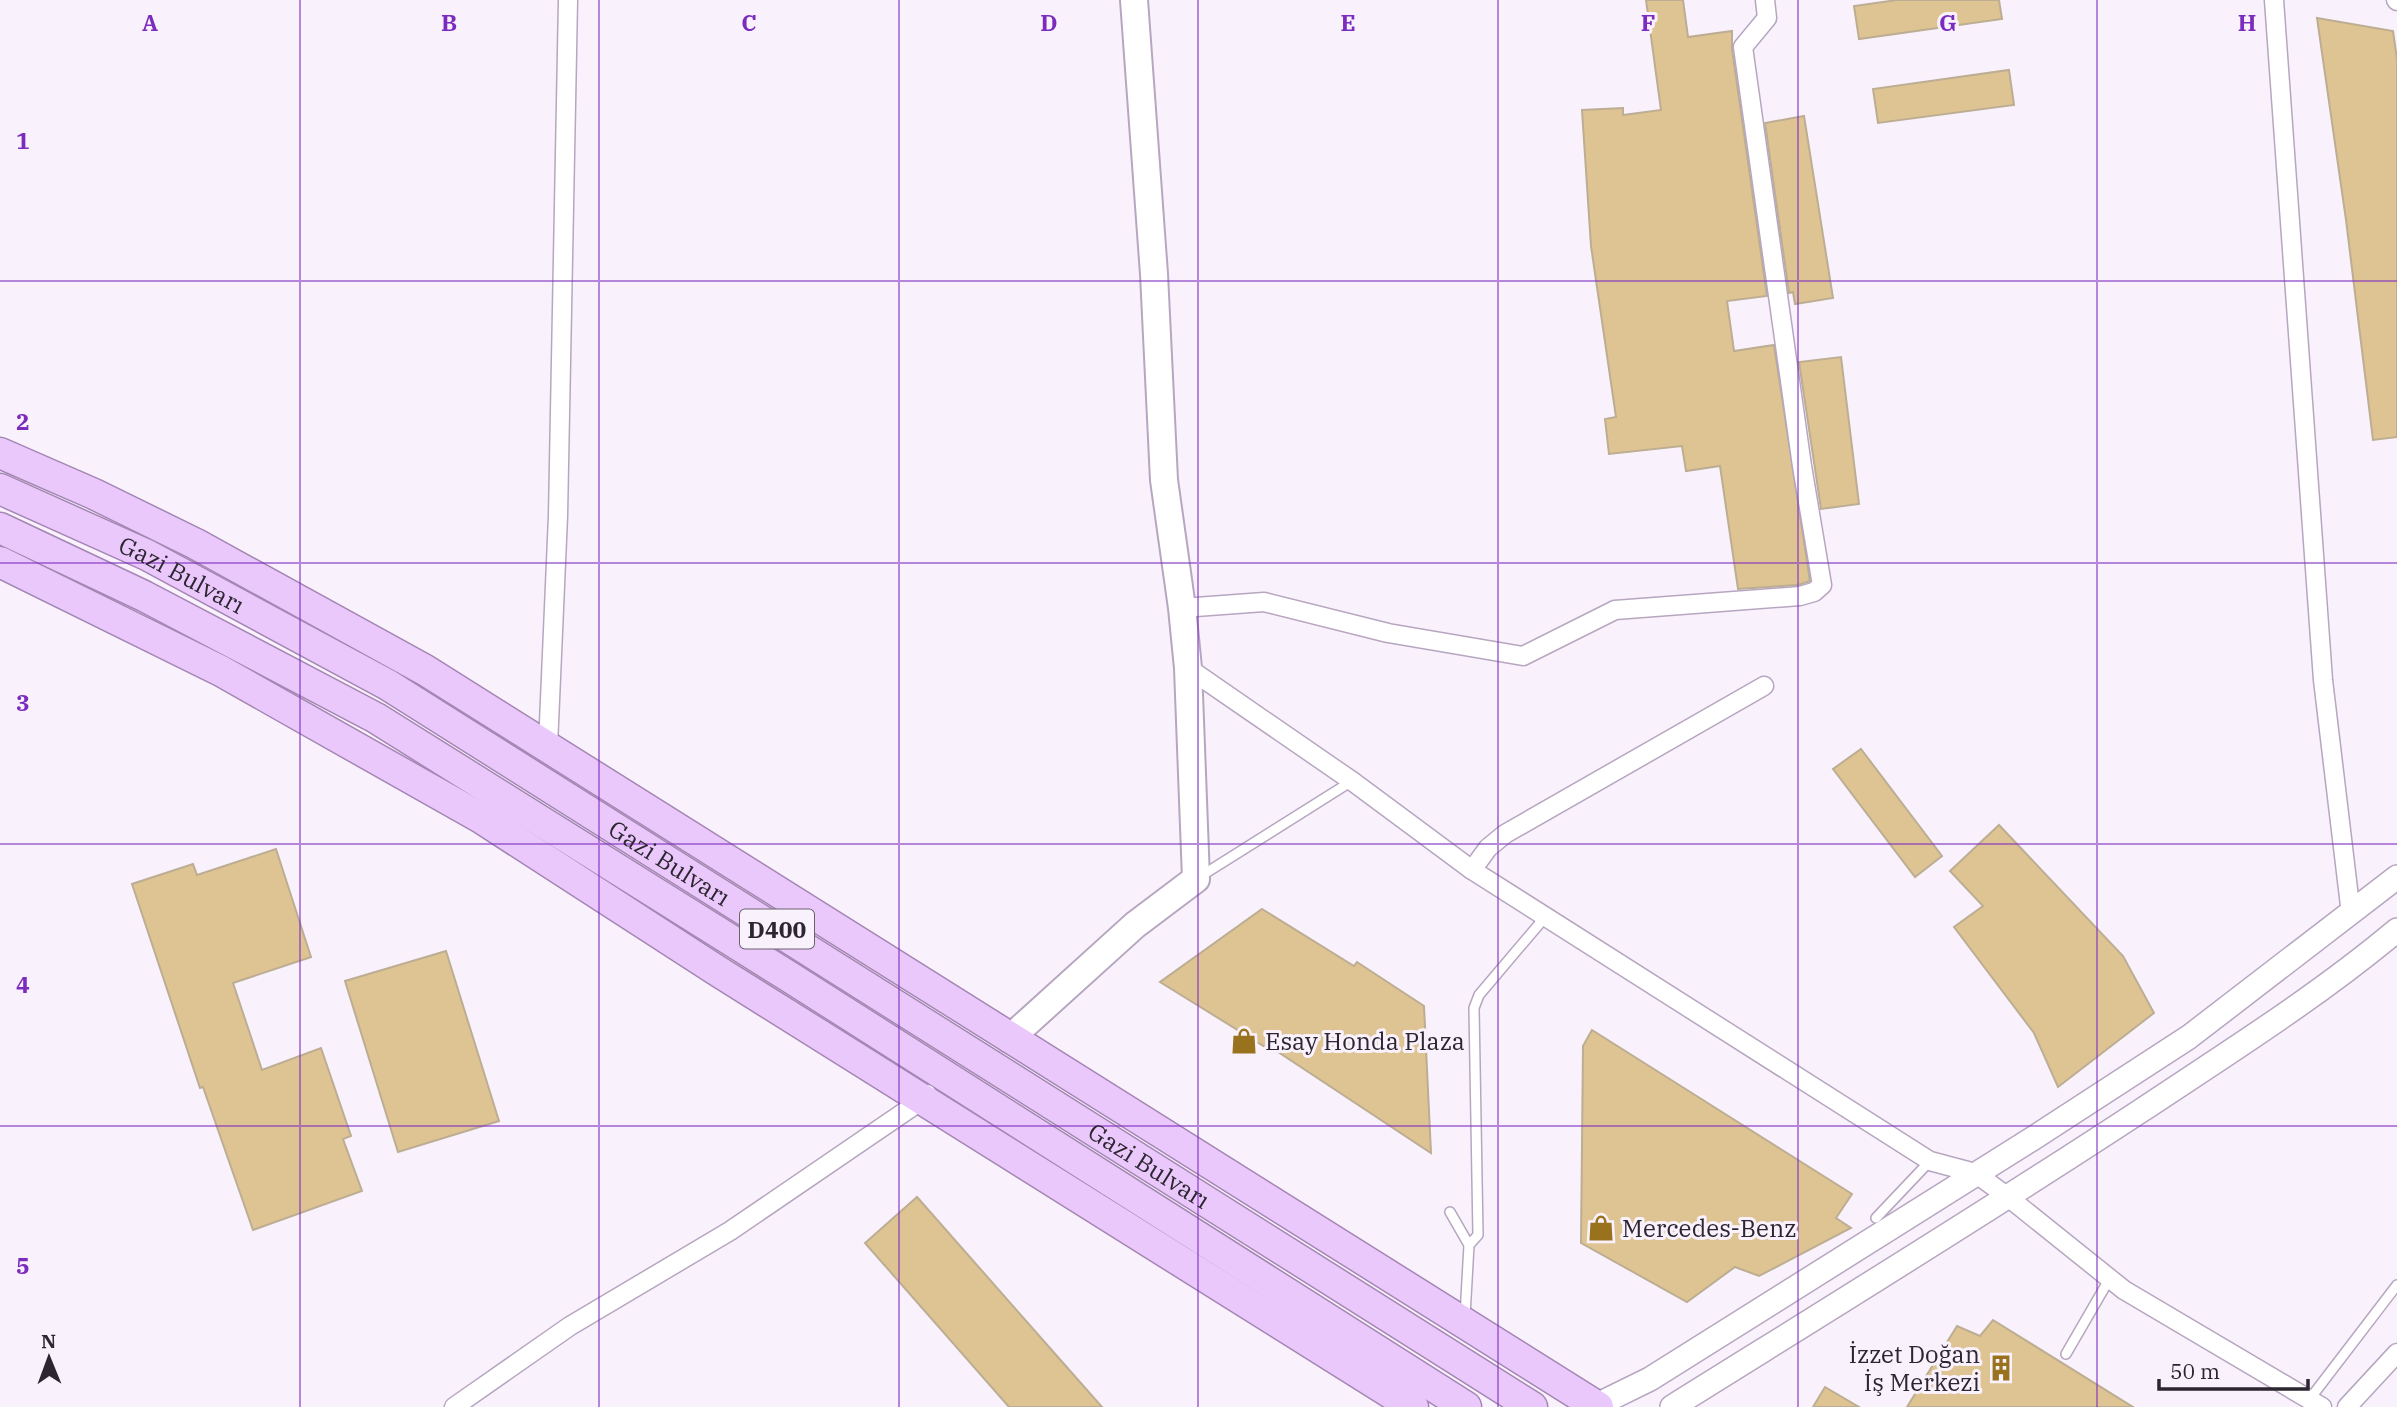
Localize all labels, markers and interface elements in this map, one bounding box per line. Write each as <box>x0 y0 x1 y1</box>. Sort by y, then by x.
text: A <box>142 7 158 37</box>
text: B <box>441 7 457 37</box>
text: C <box>741 7 757 37</box>
text: D <box>1040 7 1058 37</box>
text: E <box>1340 7 1356 37</box>
text: F <box>1641 7 1655 37</box>
text: G <box>1939 7 1957 37</box>
text: H <box>2238 7 2256 37</box>
text: 1 <box>16 125 30 155</box>
text: 2 <box>16 406 30 436</box>
street label: Gazi Bulvarı <box>114 529 250 621</box>
text: 3 <box>16 687 30 717</box>
street label: Gazi Bulvarı <box>603 812 736 913</box>
road number: D400 <box>740 910 814 948</box>
text: 4 <box>16 969 30 999</box>
place label: Esay Honda Plaza <box>1265 1025 1465 1057</box>
shop icon: Esay Honda Plaza <box>1229 1026 1259 1056</box>
street label: Gazi Bulvarı <box>1082 1115 1216 1216</box>
place label: Mercedes-Benz <box>1622 1212 1797 1244</box>
shop icon: Mercedes-Benz <box>1586 1213 1616 1243</box>
text: 5 <box>16 1250 30 1280</box>
north arrow <box>14 1323 84 1393</box>
text: N <box>41 1329 56 1353</box>
place label: İzzet Doğan İş Merkezi <box>1849 1338 1980 1398</box>
scale bar <box>2159 1348 2308 1392</box>
building icon: İzzet Doğan İş Merkezi <box>1986 1353 2016 1383</box>
text: 50 m <box>2170 1357 2220 1385</box>

